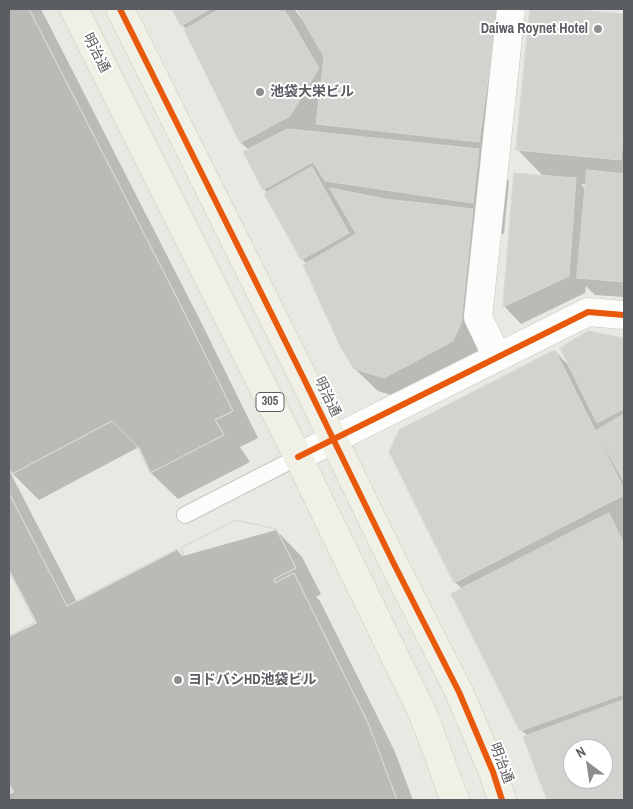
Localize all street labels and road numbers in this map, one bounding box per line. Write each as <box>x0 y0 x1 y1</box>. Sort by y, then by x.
street label: 明治通 <box>79 30 113 76</box>
street label: 明治通 <box>310 374 344 420</box>
road number: 305 <box>256 392 284 412</box>
street label: 明治通 <box>486 740 516 786</box>

